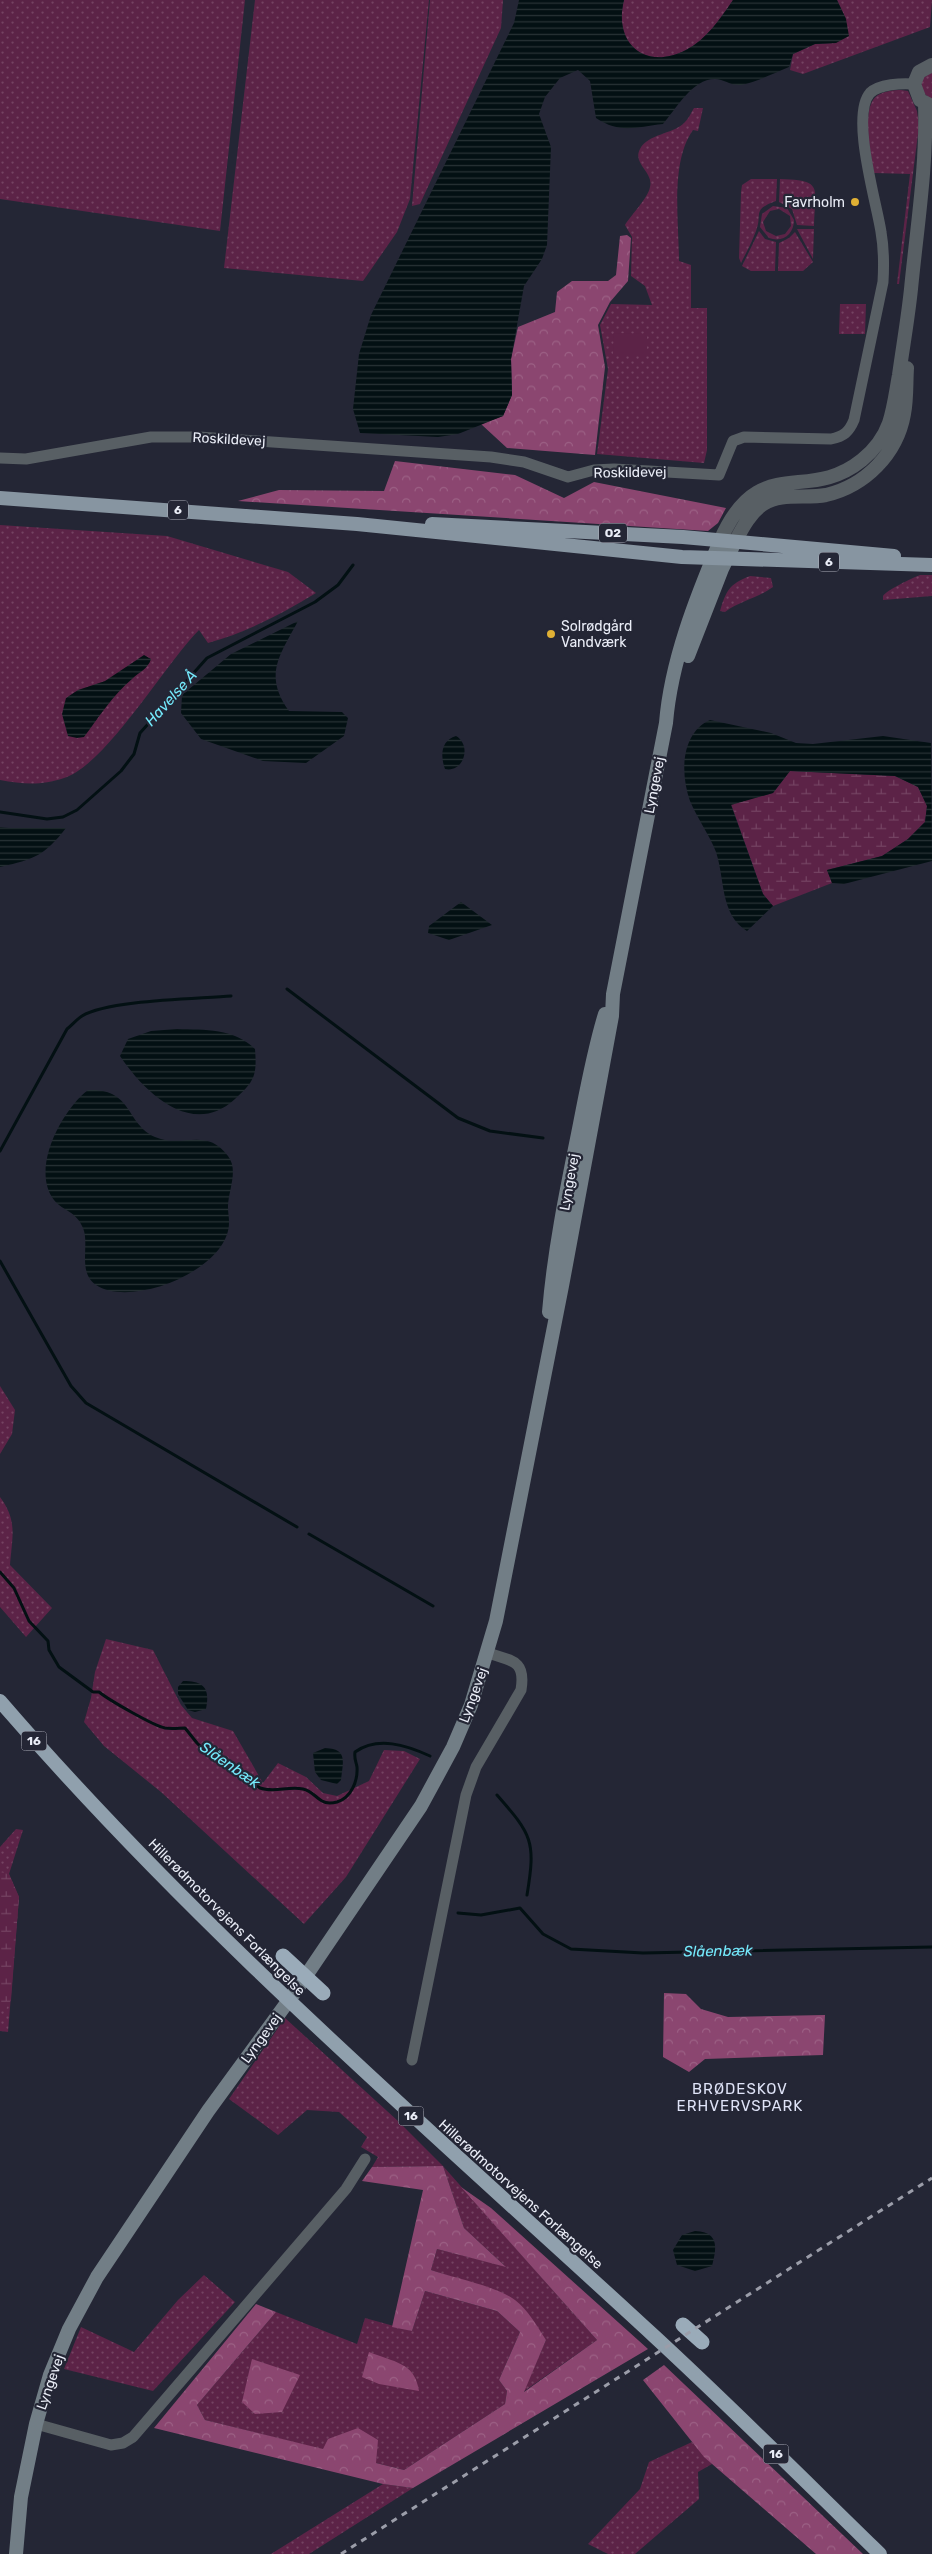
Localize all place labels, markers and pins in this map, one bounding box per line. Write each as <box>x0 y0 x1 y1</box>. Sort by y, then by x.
place label: Favrholm <box>784 194 845 211</box>
marker: Favrholm <box>849 196 861 208</box>
place label: Solrødgård Vandværk <box>561 618 632 651</box>
marker: Solrødgård Vandværk <box>545 628 557 640</box>

